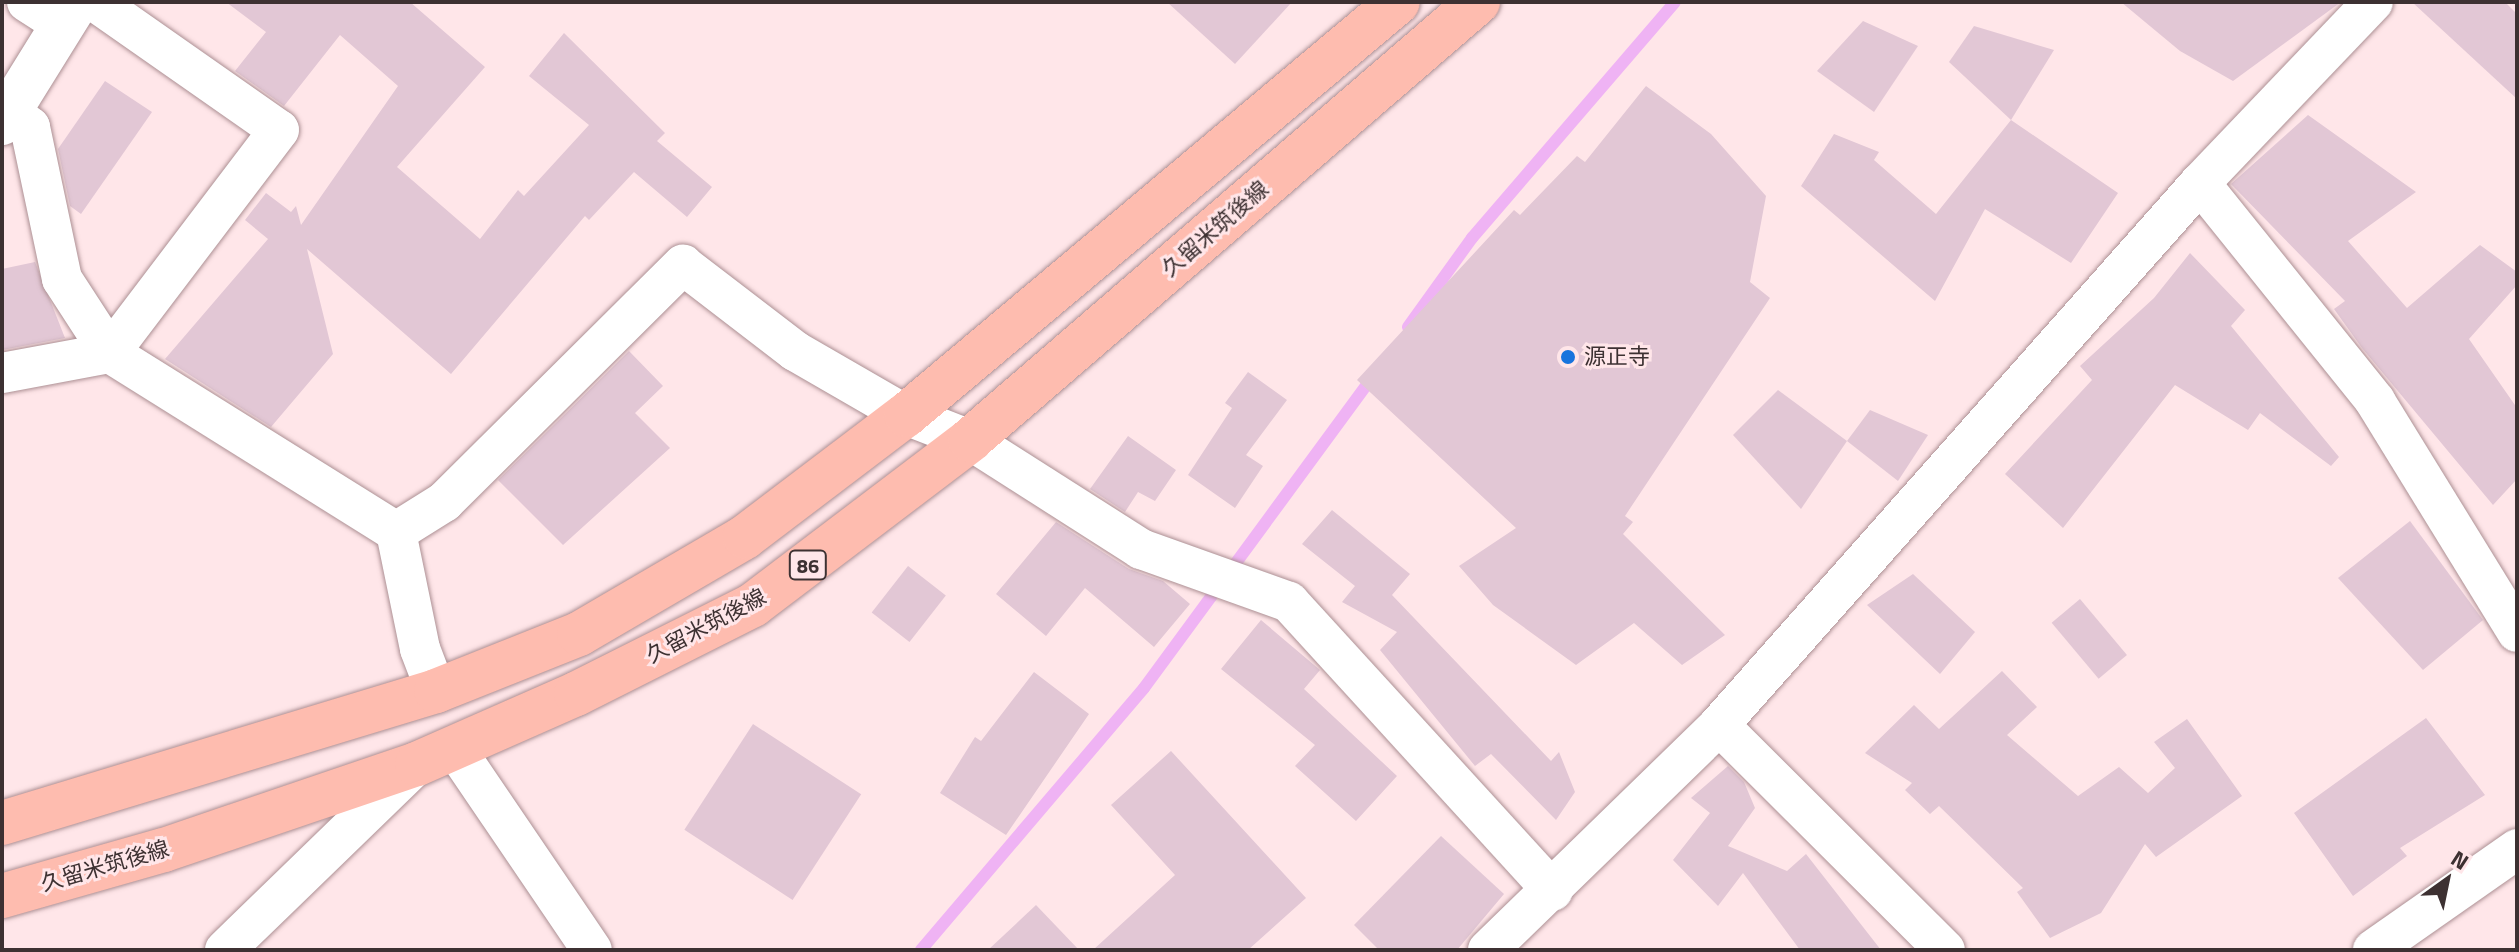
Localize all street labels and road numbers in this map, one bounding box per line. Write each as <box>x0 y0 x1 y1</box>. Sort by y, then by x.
street label: 久留米筑後線 <box>1157 176 1273 282</box>
road number: 86 <box>788 549 828 581</box>
street label: 久留米筑後線 <box>642 583 770 669</box>
street label: 久留米筑後線 <box>38 835 172 897</box>

